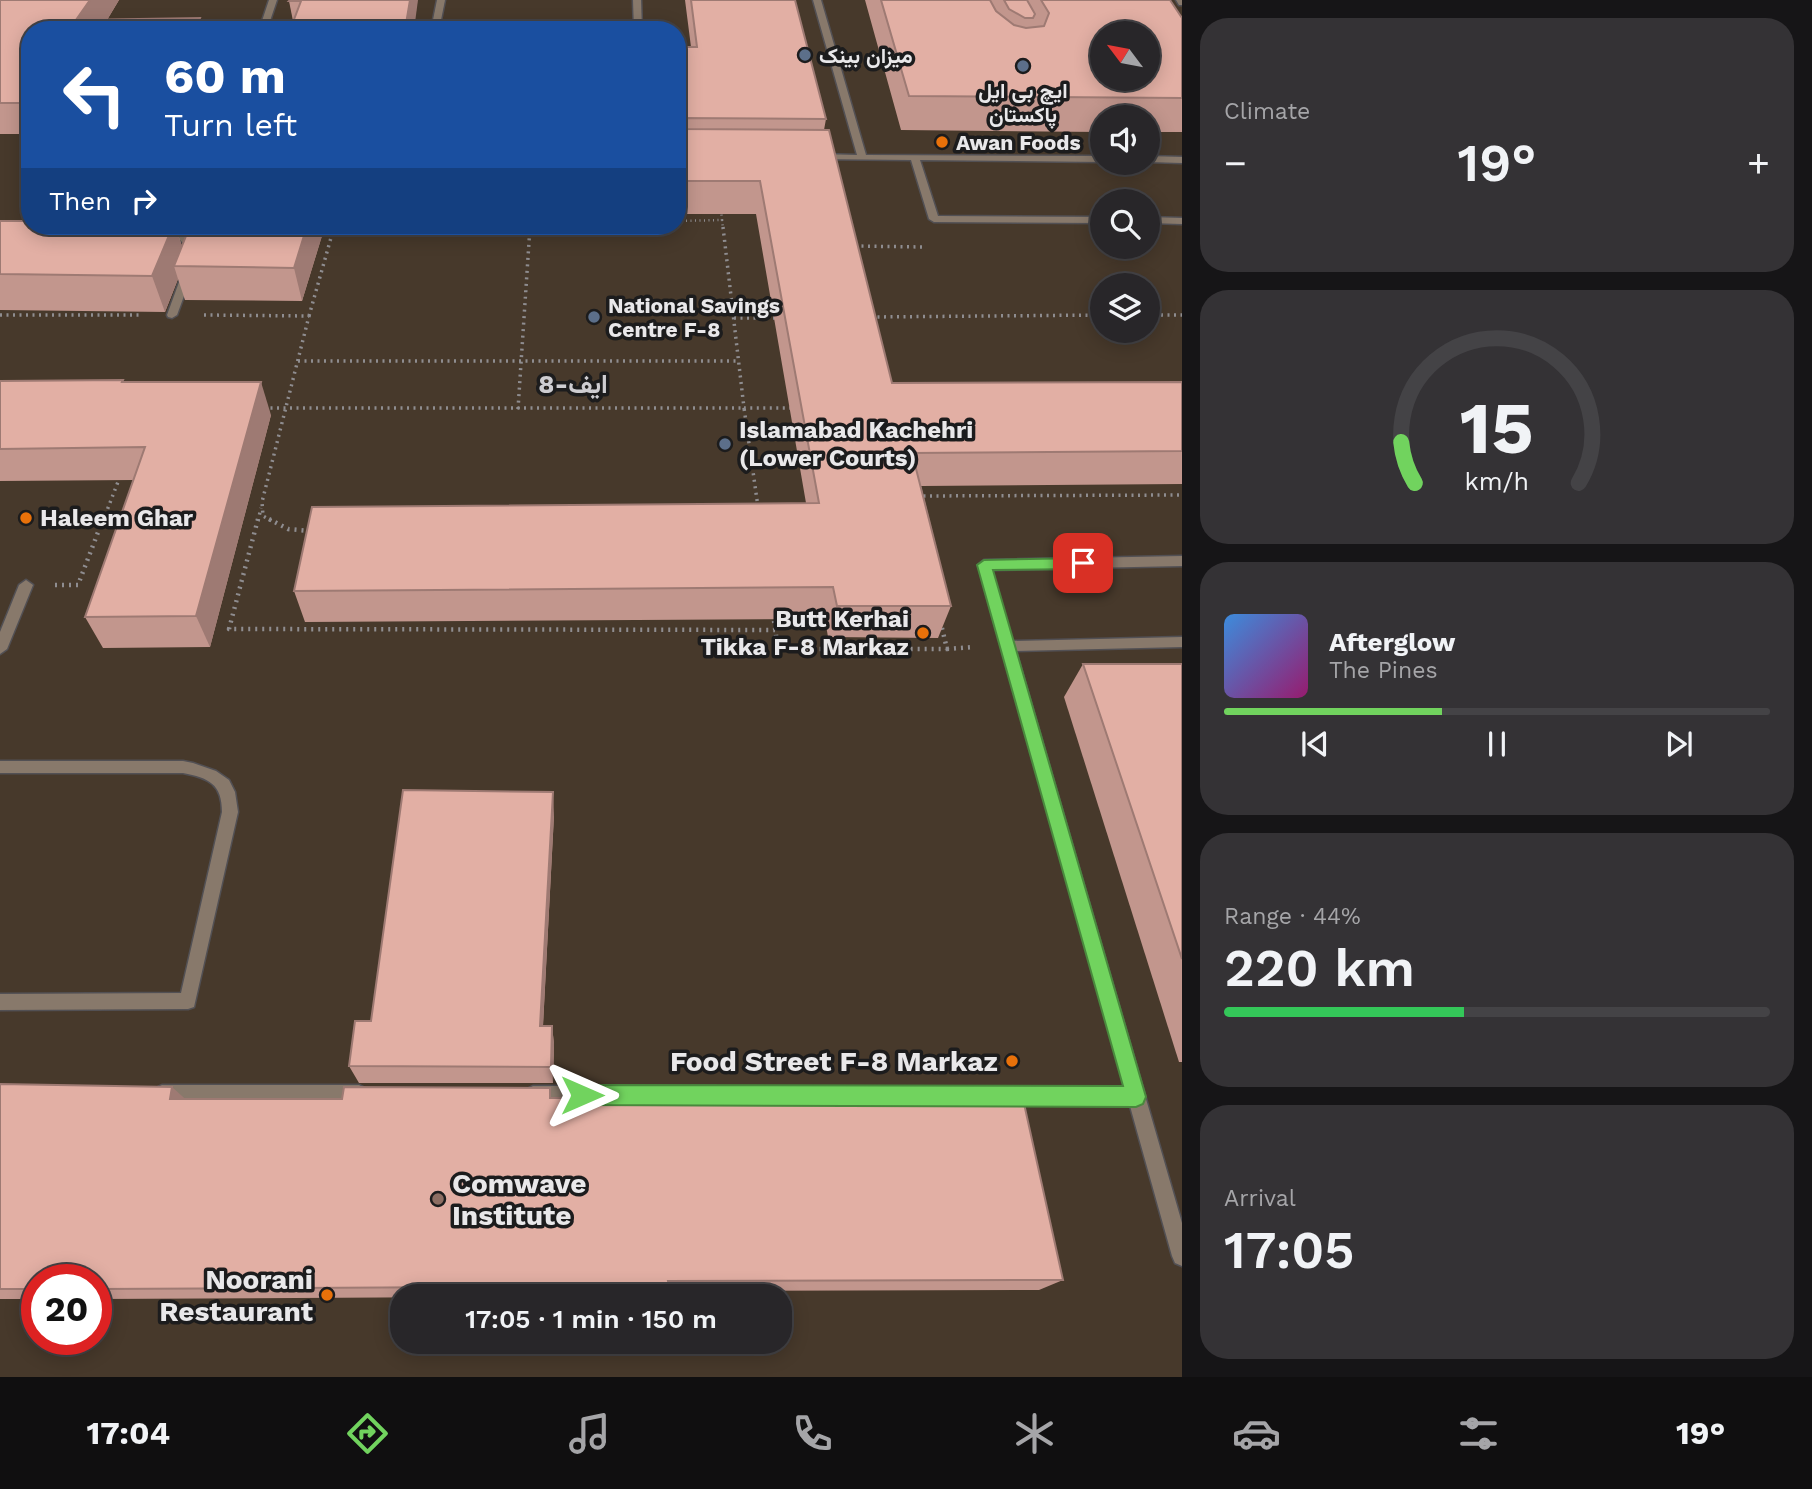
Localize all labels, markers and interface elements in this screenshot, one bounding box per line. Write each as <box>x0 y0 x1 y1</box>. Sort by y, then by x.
north arrow <box>1090 21 1160 91</box>
map controls <box>1090 21 1160 343</box>
place label: میزان بینک <box>819 43 913 69</box>
text: 60 m <box>164 47 286 105</box>
marker: میزان بینک <box>797 47 813 63</box>
icon: left <box>49 49 140 140</box>
marker: ایچ بی ایل پاکستان <box>1015 58 1031 74</box>
place label: ایچ بی ایل پاکستان <box>978 78 1068 129</box>
text: Climate <box>1224 98 1310 125</box>
button: sound <box>1090 105 1160 175</box>
text: Turn left <box>164 106 297 144</box>
place label: Awan Foods <box>956 130 1081 155</box>
text: 19° <box>1458 133 1536 194</box>
marker: Awan Foods <box>934 134 950 150</box>
text: − <box>1224 141 1247 185</box>
text: + <box>1747 141 1770 185</box>
icon: right <box>125 182 163 220</box>
text: Then <box>49 186 111 216</box>
button: search <box>1090 189 1160 259</box>
button: layers <box>1090 273 1160 343</box>
place label: National Savings Centre F-8 <box>608 293 780 342</box>
marker: National Savings Centre F-8 <box>586 309 602 325</box>
district label: ایف-8 <box>538 369 608 399</box>
text: 15 <box>1460 385 1534 471</box>
place label: Islamabad Kachehri (Lower Courts) <box>739 416 973 472</box>
marker: Islamabad Kachehri (Lower Courts) <box>717 436 733 452</box>
text: km/h <box>1465 466 1529 495</box>
place label: Haleem Ghar <box>40 504 194 532</box>
marker: Haleem Ghar <box>18 510 34 526</box>
pin <box>1053 533 1113 593</box>
icon: arrive <box>1064 544 1102 582</box>
place label: Butt Kerhai Tikka F-8 Markaz <box>701 605 909 661</box>
marker: Butt Kerhai Tikka F-8 Markaz <box>915 625 931 641</box>
text: Afterglow <box>1329 627 1455 657</box>
text: The Pines <box>1329 657 1438 684</box>
icon: previous <box>1296 725 1334 763</box>
icon: pause <box>1478 725 1516 763</box>
icon: next <box>1660 725 1698 763</box>
text: Range · 44% <box>1224 903 1361 930</box>
text: 220 km <box>1224 938 1415 999</box>
place label: Food Street F-8 Markaz <box>670 1045 998 1078</box>
marker: Food Street F-8 Markaz <box>1004 1053 1020 1069</box>
position arrow <box>545 1058 619 1132</box>
place label: Comwave Institute <box>452 1167 586 1232</box>
text: Arrival <box>1224 1185 1296 1212</box>
marker: Comwave Institute <box>430 1191 446 1207</box>
text: 17:05 <box>1224 1220 1355 1281</box>
place label: Noorani Restaurant <box>159 1263 313 1328</box>
speed limit sign: 20 <box>21 1264 112 1355</box>
marker: Noorani Restaurant <box>319 1287 335 1303</box>
text: 17:05 · 1 min · 150 m <box>465 1304 717 1334</box>
icon: directions <box>343 1409 392 1458</box>
icon: music <box>565 1409 614 1458</box>
icon: phone <box>788 1409 837 1458</box>
icon: climate <box>1010 1409 1059 1458</box>
icon: car <box>1232 1409 1281 1458</box>
icon: filters <box>1454 1409 1503 1458</box>
text: 17:04 <box>87 1414 170 1452</box>
text: 19° <box>1676 1414 1725 1452</box>

